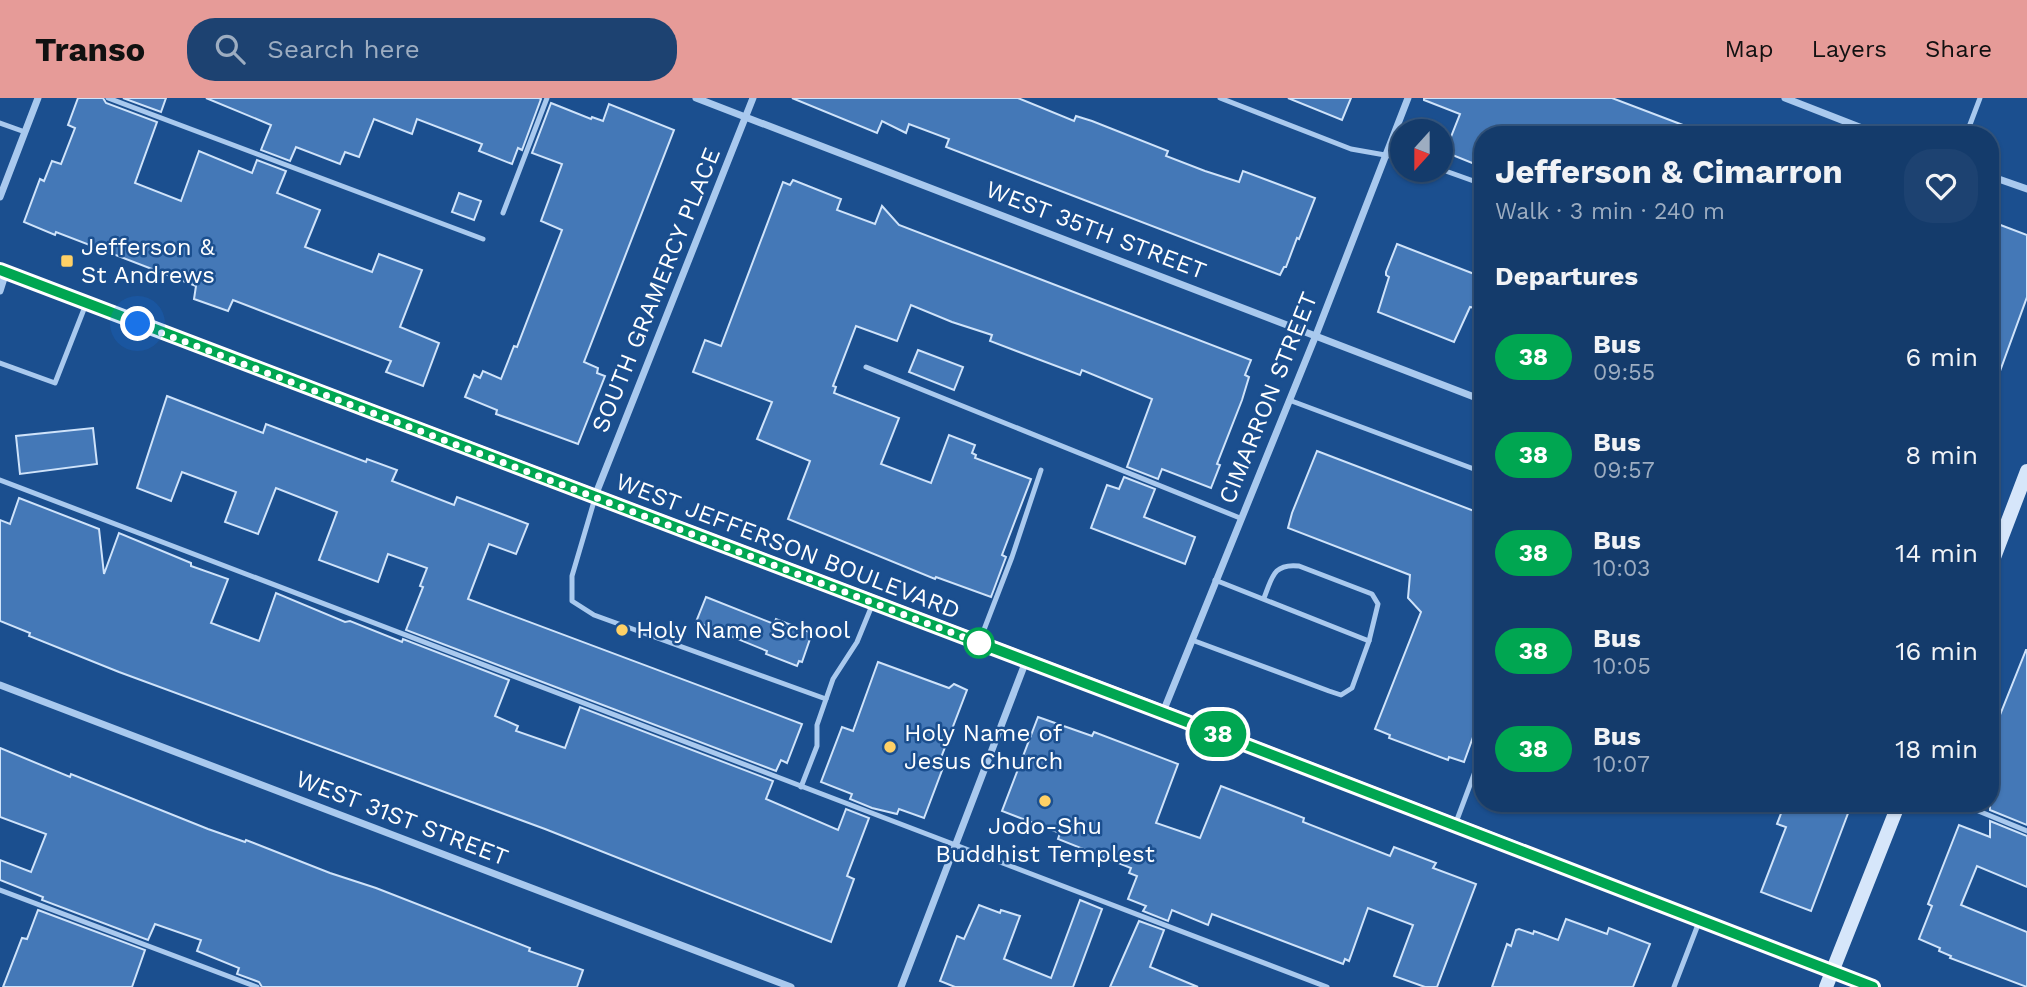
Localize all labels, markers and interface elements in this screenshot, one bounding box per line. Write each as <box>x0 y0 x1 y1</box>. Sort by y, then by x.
search box <box>187 18 677 81</box>
text: Transo <box>35 30 145 69</box>
icon: search <box>211 30 249 68</box>
text: Search here <box>267 34 420 64</box>
text: Map <box>1725 35 1773 63</box>
text: Layers <box>1811 35 1887 63</box>
text: Share <box>1925 35 1992 63</box>
north arrow <box>1390 119 1452 182</box>
map controls <box>1390 119 1453 182</box>
street label: SOUTH GRAMERCY PLACE <box>586 143 726 437</box>
button: heart <box>1904 149 1978 223</box>
text: Jefferson & Cimarron <box>1495 152 1843 191</box>
street label: WEST 35TH STREET <box>982 175 1210 285</box>
text: Walk · 3 min · 240 m <box>1495 198 1725 225</box>
place label: Jefferson & St Andrews <box>81 233 216 289</box>
marker: Jefferson & St Andrews <box>59 253 75 269</box>
text: Departures <box>1495 261 1638 291</box>
street label: CIMARRON STREET <box>1213 288 1323 508</box>
your location <box>120 306 155 341</box>
text: Bus <box>1593 329 1641 359</box>
text: 6 min <box>1906 342 1978 372</box>
text: 38 <box>1519 343 1548 371</box>
text: 09:55 <box>1593 359 1655 386</box>
text: Bus <box>1593 427 1641 457</box>
text: 8 min <box>1905 440 1978 470</box>
text: 38 <box>1519 441 1548 469</box>
text: 09:57 <box>1593 457 1655 484</box>
street label: WEST JEFFERSON BOULEVARD <box>612 467 964 625</box>
text: Bus <box>1593 525 1641 555</box>
text: 14 min <box>1895 538 1978 568</box>
text: 38 <box>1519 539 1548 567</box>
text: 10:03 <box>1593 555 1650 582</box>
place label: Holy Name School <box>636 616 851 644</box>
marker: Holy Name School <box>614 622 630 638</box>
text: Bus <box>1593 623 1641 653</box>
unlabelled marker <box>964 628 994 658</box>
text: 16 min <box>1895 636 1978 666</box>
text: 38 <box>1519 637 1548 665</box>
text: 10:05 <box>1593 653 1651 680</box>
line badge: 38 <box>1186 711 1250 757</box>
place label: Holy Name of Jesus Church <box>904 719 1063 775</box>
text: 38 <box>1203 720 1233 748</box>
text: Bus <box>1593 721 1641 751</box>
text: 18 min <box>1895 734 1978 764</box>
text: 38 <box>1519 735 1548 763</box>
marker: Holy Name of Jesus Church <box>882 739 898 755</box>
text: 10:07 <box>1593 751 1650 778</box>
street label: WEST 31ST STREET <box>292 765 512 871</box>
marker: Jodo-Shu Buddhist Templest <box>1037 793 1053 809</box>
place label: Jodo-Shu Buddhist Templest <box>935 812 1155 868</box>

